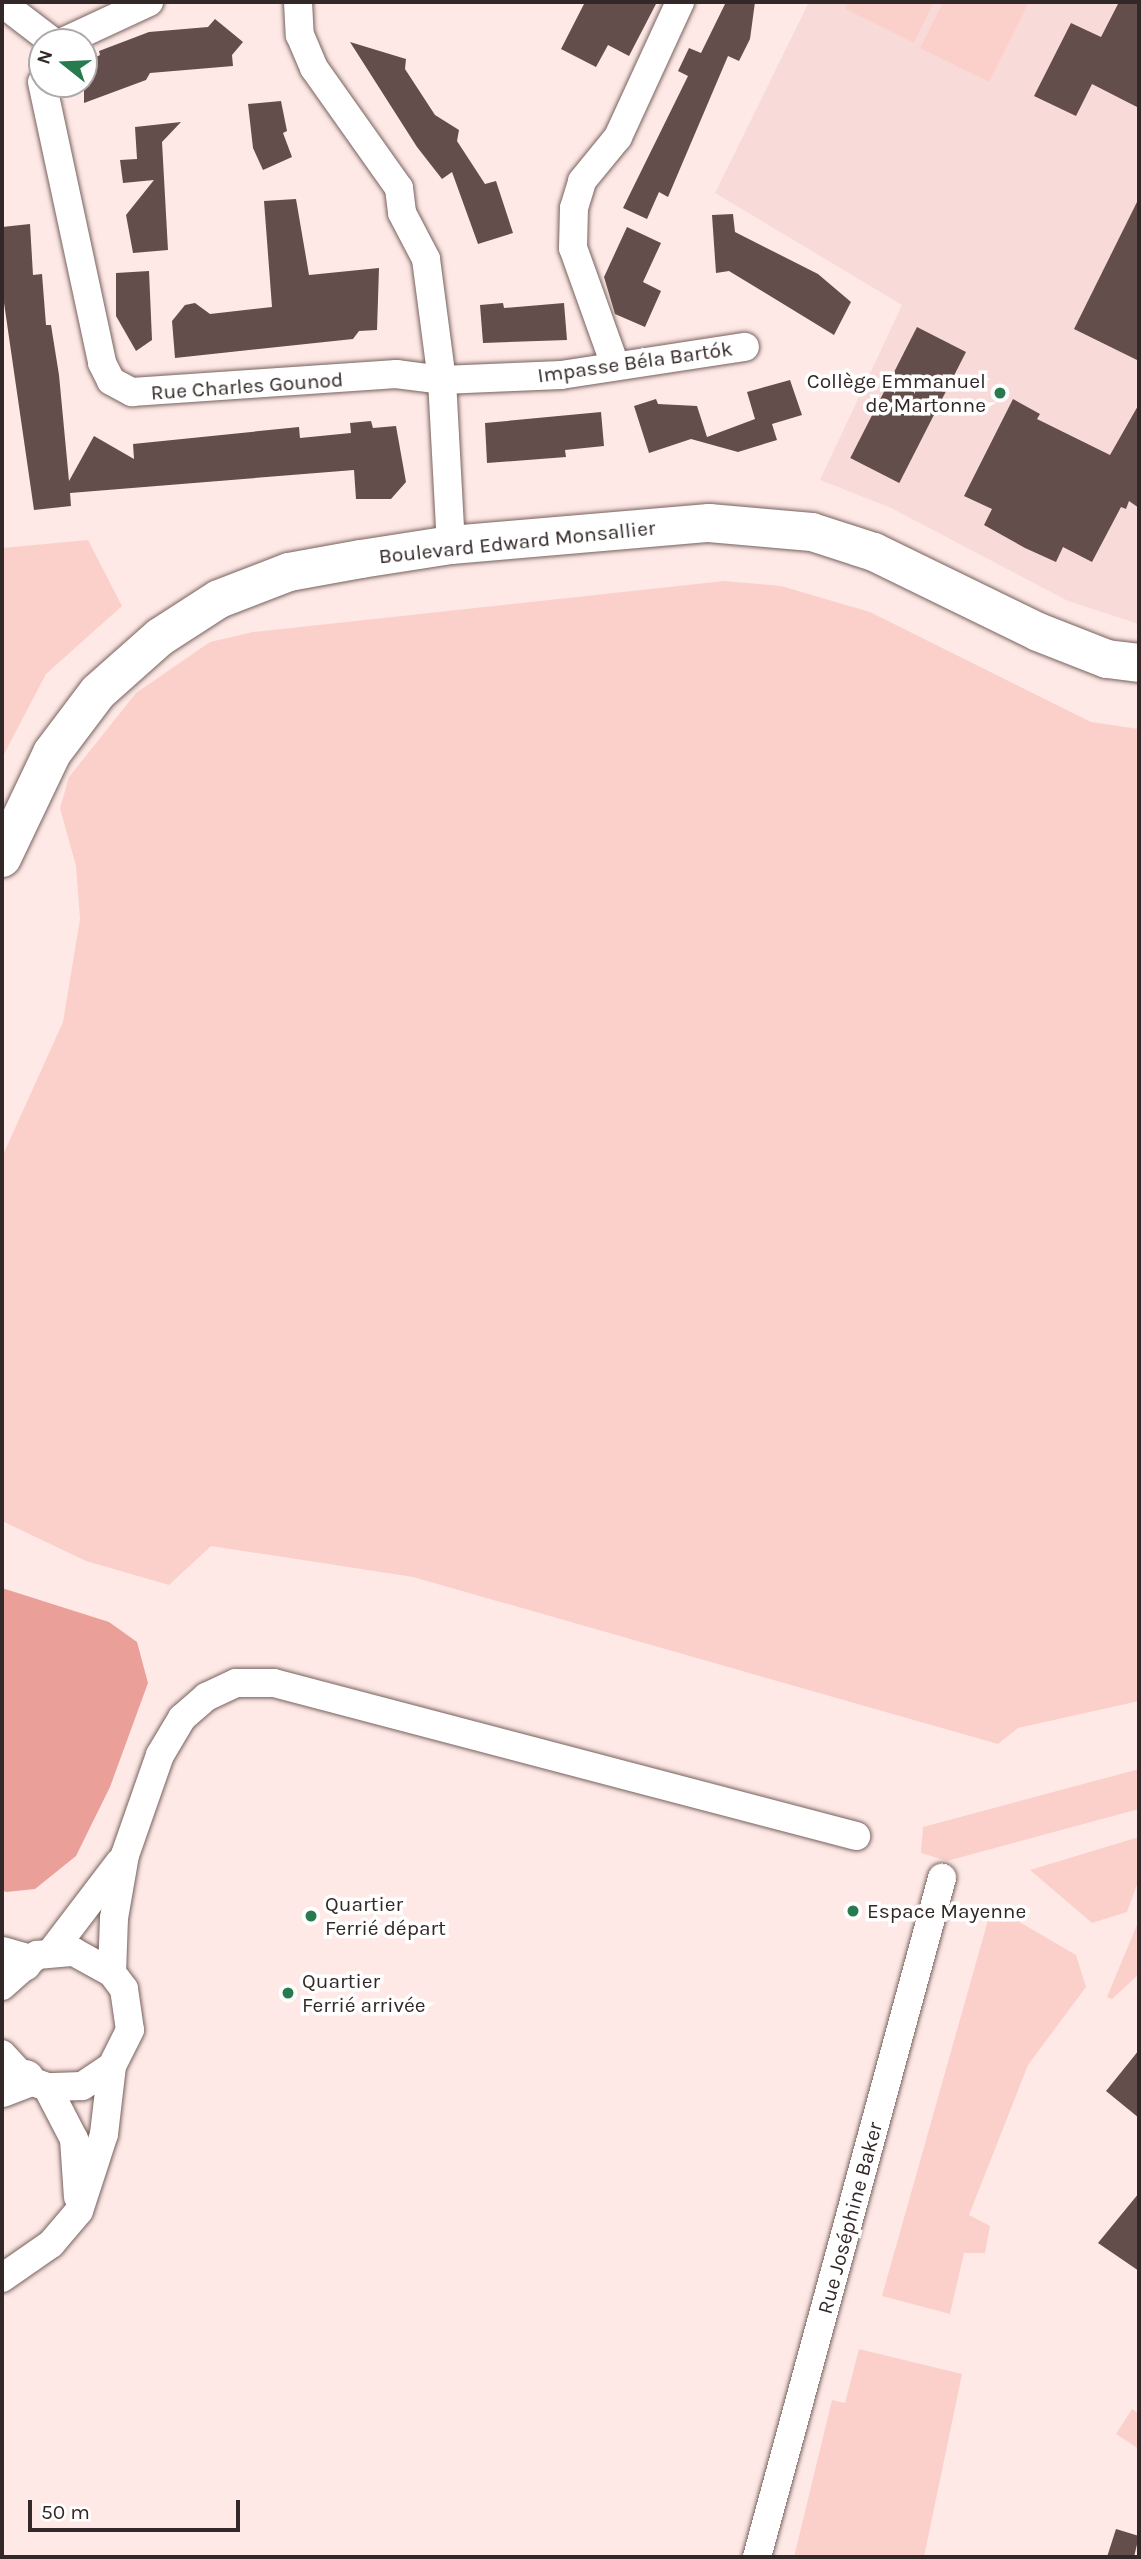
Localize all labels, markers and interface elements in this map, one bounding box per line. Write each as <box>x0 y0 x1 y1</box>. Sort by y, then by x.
north arrow <box>28 28 98 98</box>
text: N <box>32 47 57 67</box>
street label: Impasse Béla Bartók <box>536 336 734 388</box>
street label: Rue Charles Gounod <box>150 367 344 405</box>
place label: Collège Emmanuel de Martonne <box>807 368 986 418</box>
marker: Collège Emmanuel de Martonne <box>992 385 1008 401</box>
street label: Boulevard Edward Monsallier <box>377 515 657 569</box>
place label: Quartier Ferrié départ <box>325 1891 446 1941</box>
place label: Espace Mayenne <box>867 1898 1026 1924</box>
marker: Espace Mayenne <box>845 1903 861 1919</box>
marker: Quartier Ferrié départ <box>303 1908 319 1924</box>
place label: Quartier Ferrié arrivée <box>302 1968 426 2018</box>
marker: Quartier Ferrié arrivée <box>280 1985 296 2001</box>
street label: Rue Joséphine Baker <box>812 2119 888 2317</box>
scale bar <box>32 2486 243 2530</box>
text: 50 m <box>41 2500 90 2524</box>

